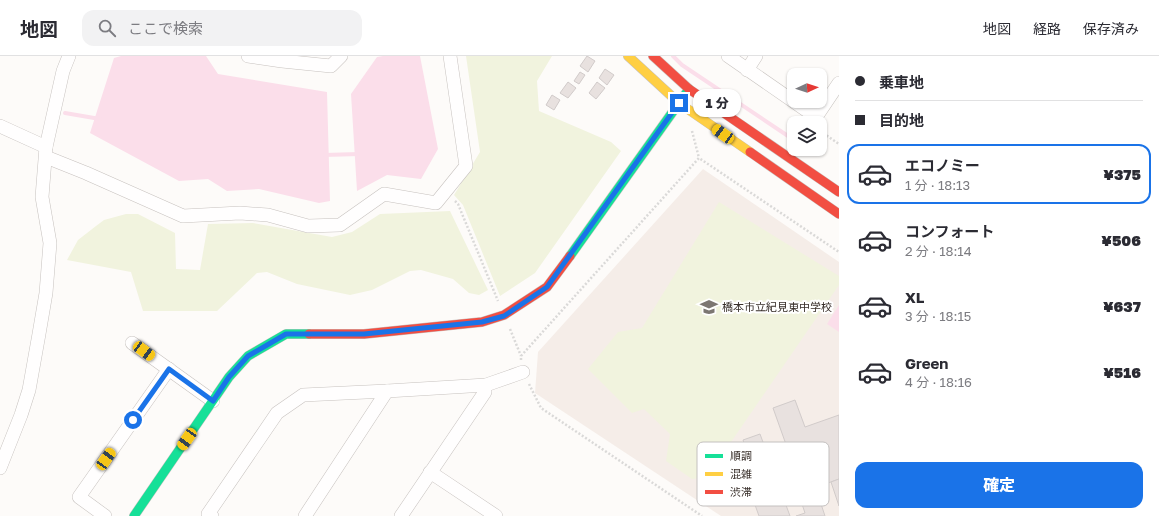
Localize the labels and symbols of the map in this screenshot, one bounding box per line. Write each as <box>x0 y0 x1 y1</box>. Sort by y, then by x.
north arrow <box>787 68 827 108</box>
callout: 1 分 <box>693 89 741 117</box>
route end <box>670 94 688 112</box>
car <box>710 122 736 146</box>
school or university icon: 橋本市立紀見東中学校 <box>699 297 719 317</box>
place label: 橋本市立紀見東中学校 <box>722 300 832 313</box>
car <box>131 339 157 363</box>
route start <box>124 411 142 429</box>
car <box>175 426 199 452</box>
legend <box>697 442 829 506</box>
car <box>94 446 118 472</box>
text: 順調 <box>730 449 752 462</box>
text: 混雑 <box>730 467 752 480</box>
text: 渋滞 <box>730 485 752 498</box>

